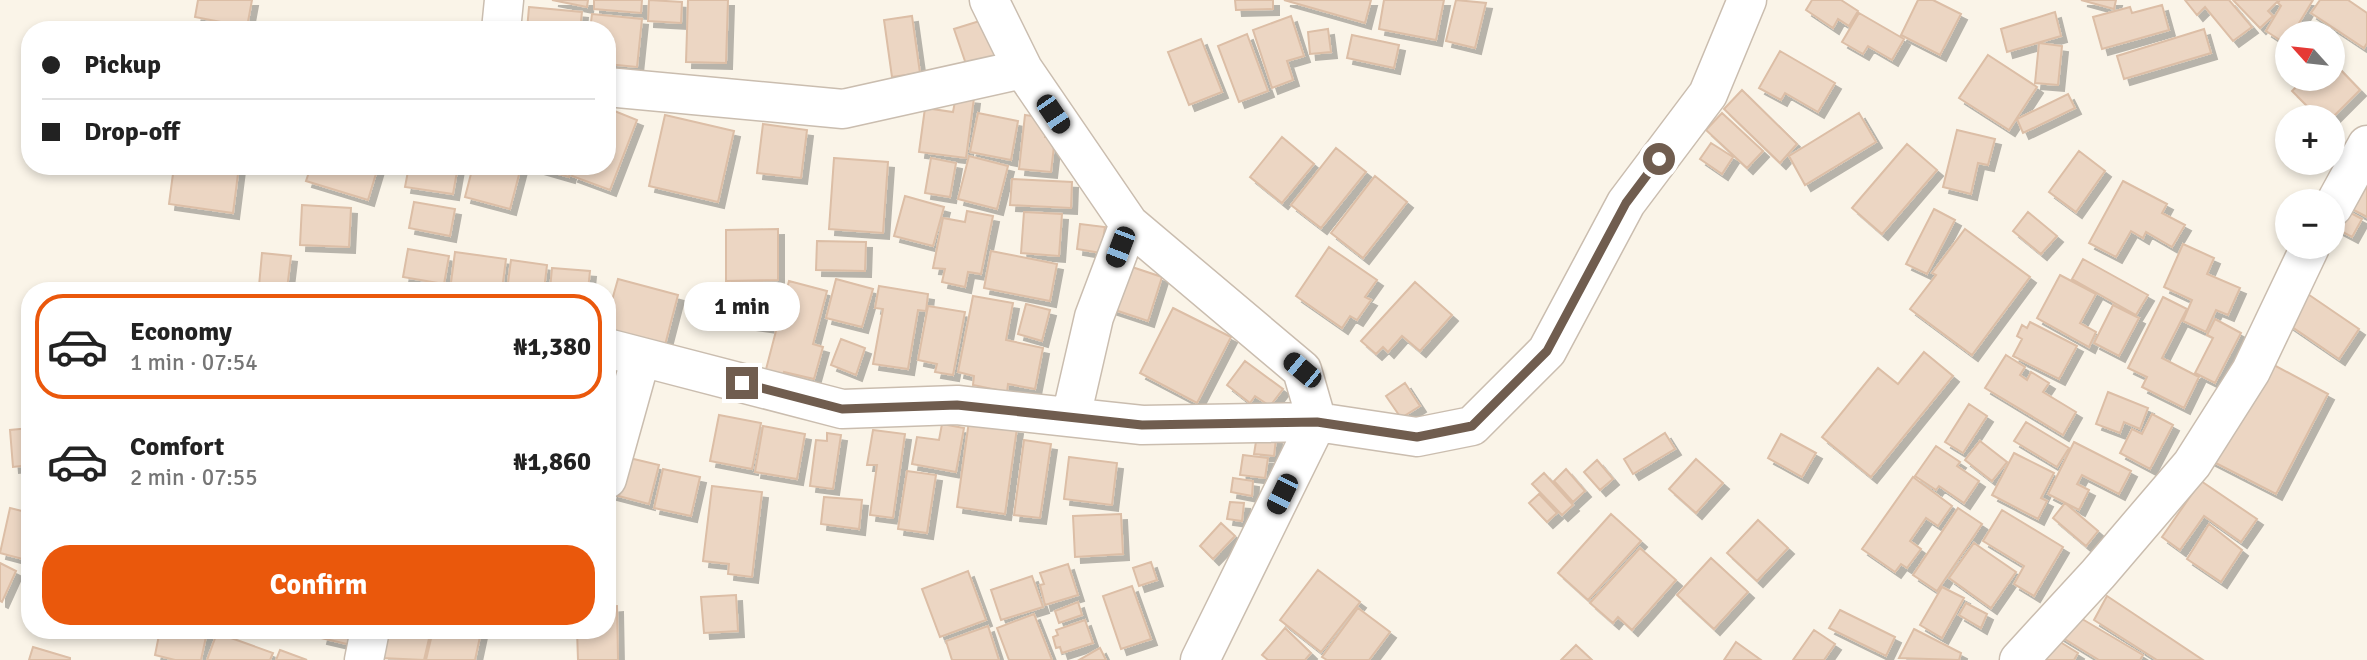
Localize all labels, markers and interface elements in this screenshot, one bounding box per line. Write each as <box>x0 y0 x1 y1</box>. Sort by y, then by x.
north arrow <box>2275 21 2345 91</box>
map controls <box>2275 21 2345 259</box>
text: Pickup <box>84 49 161 81</box>
car <box>1033 91 1074 137</box>
button: + <box>2275 105 2345 175</box>
text: Drop-off <box>84 116 180 148</box>
route start <box>1643 143 1675 175</box>
button: − <box>2275 189 2345 259</box>
car <box>1103 224 1138 270</box>
callout: 1 min <box>684 282 800 330</box>
text: 1 min <box>714 292 770 321</box>
icon: car <box>46 315 109 378</box>
text: Economy <box>130 316 232 348</box>
text: ₦1,380 <box>513 331 591 363</box>
text: 1 min · 07:54 <box>130 348 258 377</box>
car <box>1280 348 1325 392</box>
route end <box>726 367 758 399</box>
icon: car <box>46 430 109 493</box>
text: Comfort <box>130 431 224 463</box>
text: ₦1,860 <box>513 446 591 478</box>
text: 2 min · 07:55 <box>130 463 258 492</box>
car <box>1264 471 1301 517</box>
button: Confirm <box>42 545 595 625</box>

